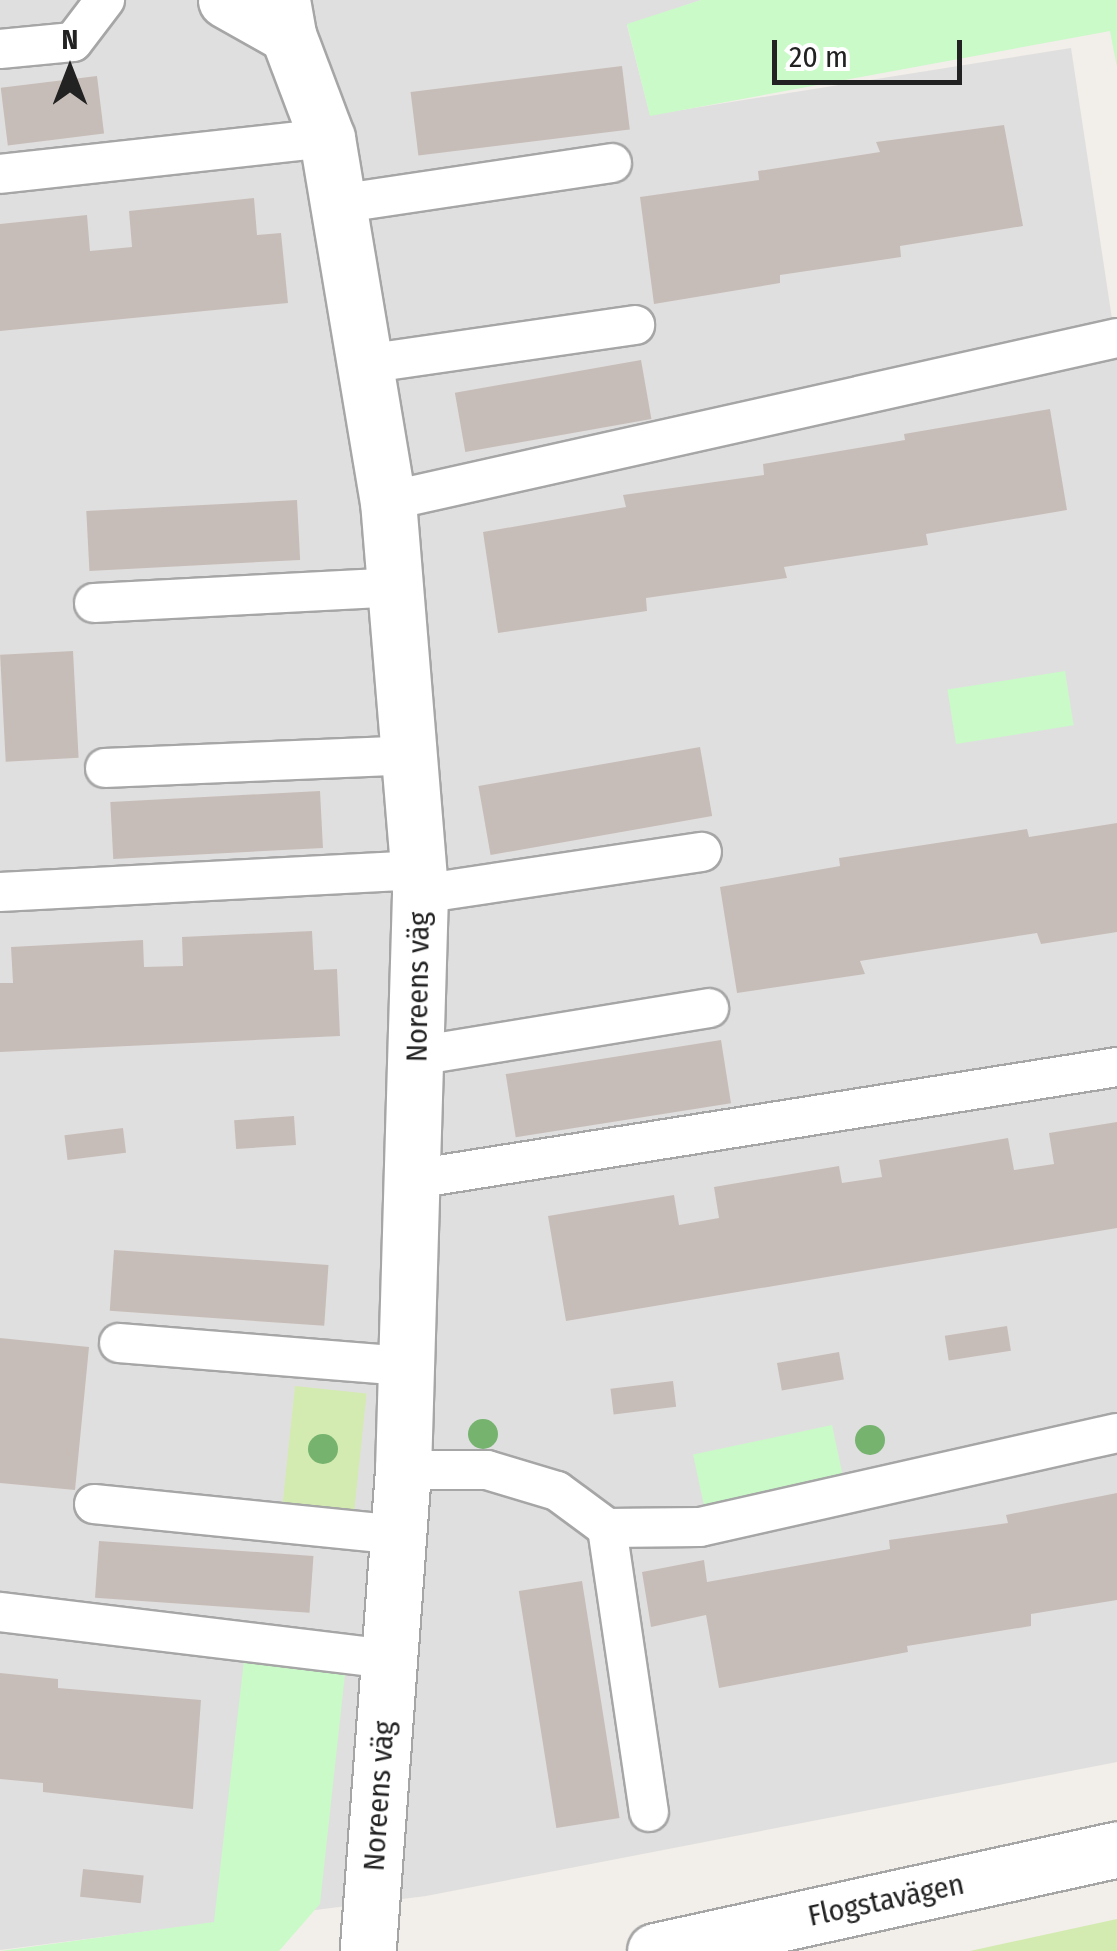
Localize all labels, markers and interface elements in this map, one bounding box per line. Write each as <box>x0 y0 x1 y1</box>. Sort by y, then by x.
north arrow <box>20 20 120 120</box>
scale bar <box>777 20 967 82</box>
text: N <box>62 23 78 56</box>
text: 20 m <box>789 39 848 75</box>
street label: Noreens väg <box>399 912 437 1062</box>
street label: Noreens väg <box>356 1720 402 1872</box>
street label: Flogstavägen <box>805 1866 967 1934</box>

